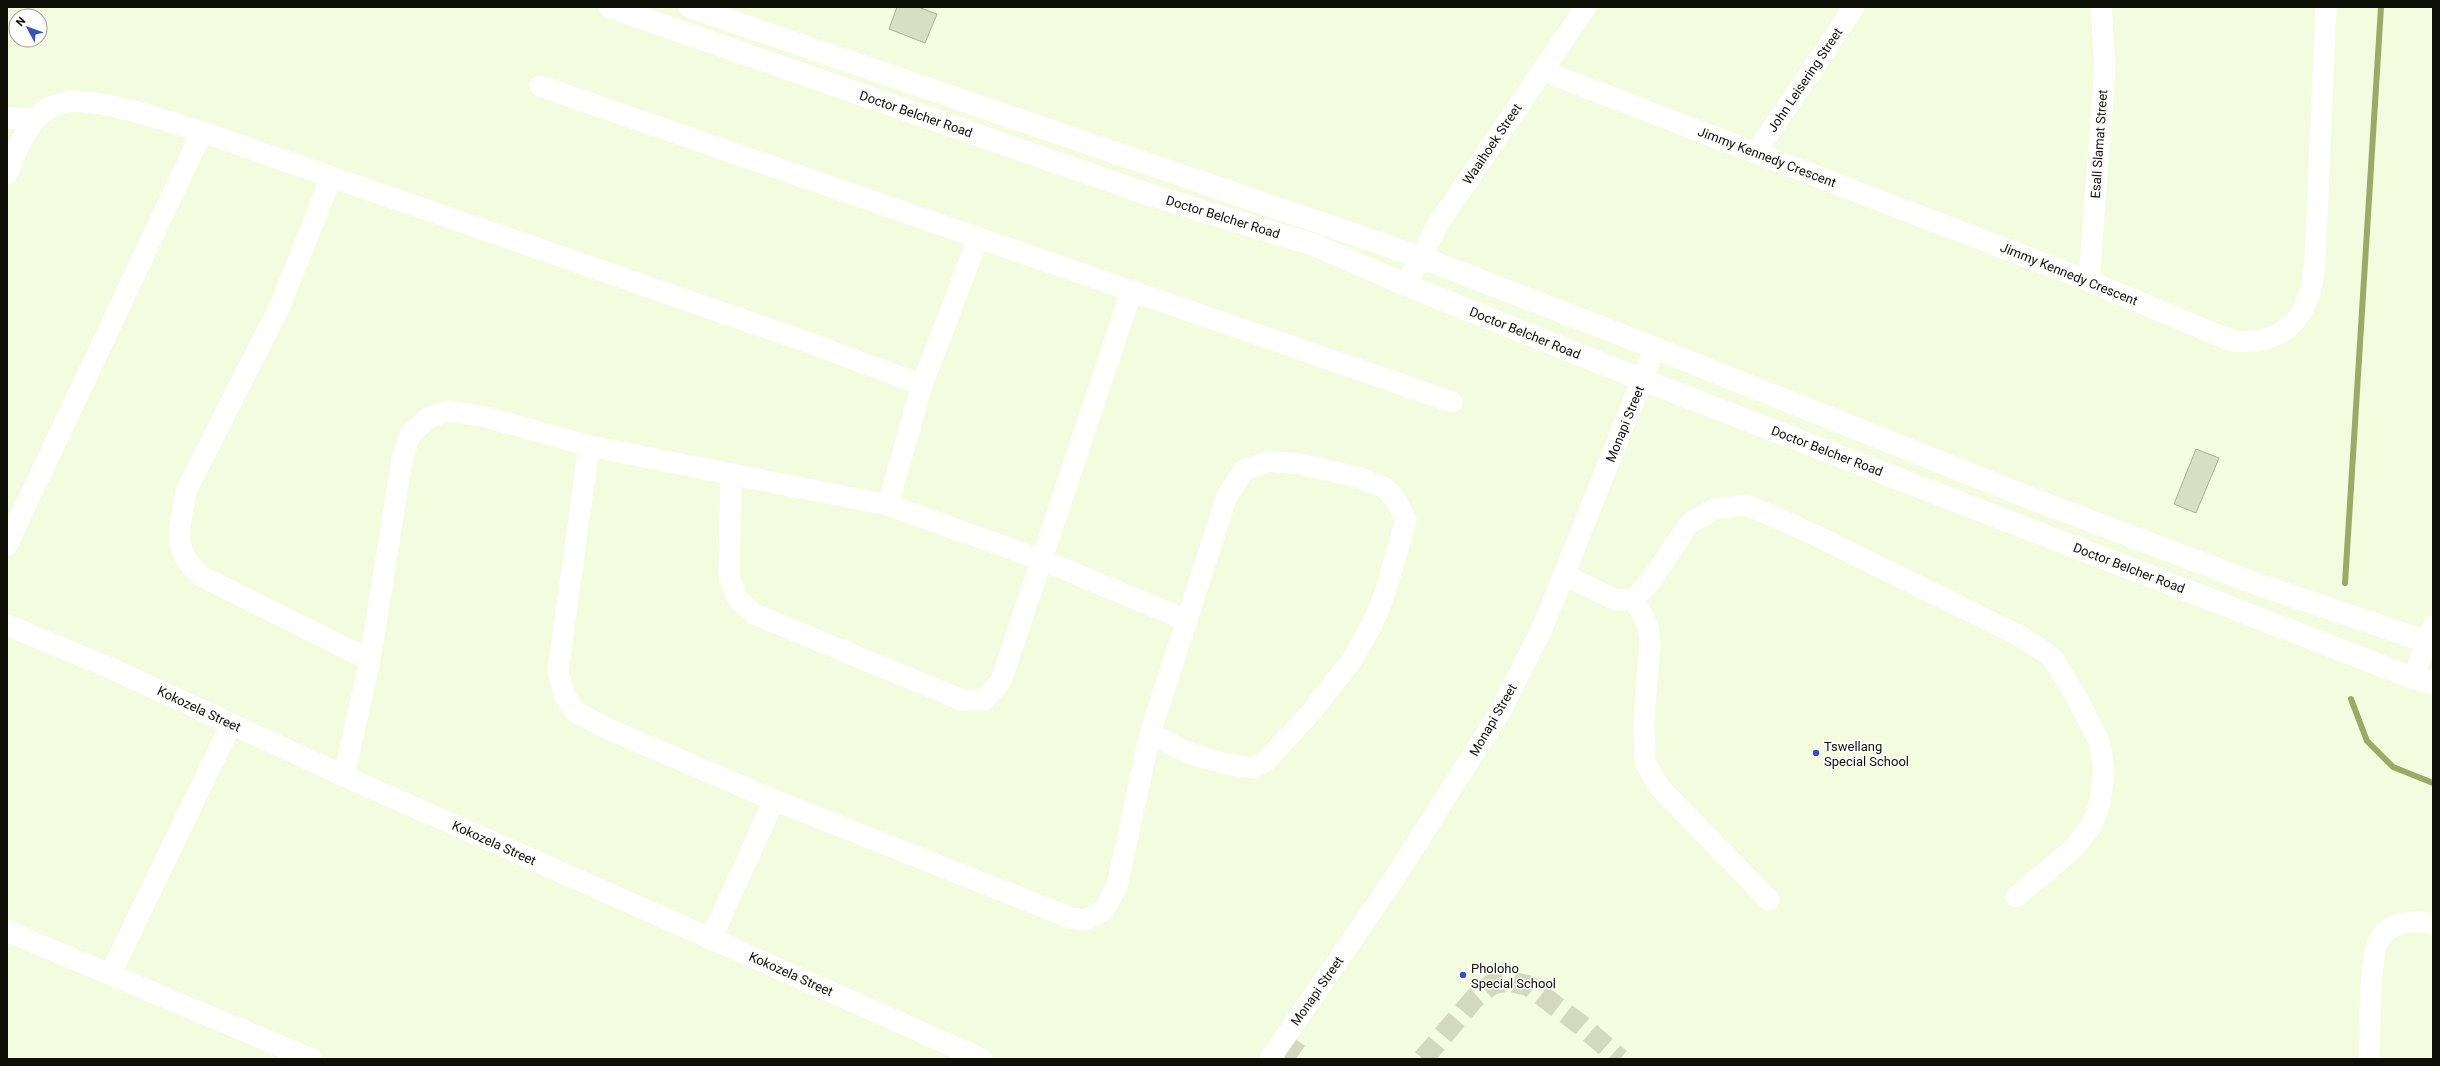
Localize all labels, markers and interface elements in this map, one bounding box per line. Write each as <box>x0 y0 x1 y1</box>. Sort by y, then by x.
north arrow <box>8 8 48 48</box>
text: N <box>13 14 28 29</box>
street label: John Leisering Street <box>1765 25 1845 135</box>
street label: Doctor Belcher Road <box>858 88 974 140</box>
street label: Esall Slamat Street <box>2088 89 2110 199</box>
street label: Waaihoek Street <box>1459 101 1525 187</box>
street label: Jimmy Kennedy Crescent <box>1696 124 1838 190</box>
street label: Doctor Belcher Road <box>1164 193 1282 241</box>
street label: Jimmy Kennedy Crescent <box>1998 240 2140 308</box>
street label: Doctor Belcher Road <box>1467 304 1583 362</box>
street label: Monapi Street <box>1603 384 1647 464</box>
street label: Doctor Belcher Road <box>1769 423 1885 479</box>
street label: Doctor Belcher Road <box>2071 540 2187 596</box>
street label: Monapi Street <box>1466 681 1520 759</box>
street label: Kokozela Street <box>155 683 243 735</box>
place label: Tswellang Special School <box>1824 739 1909 769</box>
marker: Tswellang Special School <box>1811 748 1821 758</box>
street label: Kokozela Street <box>450 818 538 868</box>
street label: Kokozela Street <box>747 949 835 999</box>
street label: Monapi Street <box>1288 954 1346 1028</box>
place label: Pholoho Special School <box>1471 961 1556 991</box>
marker: Pholoho Special School <box>1458 970 1468 980</box>

